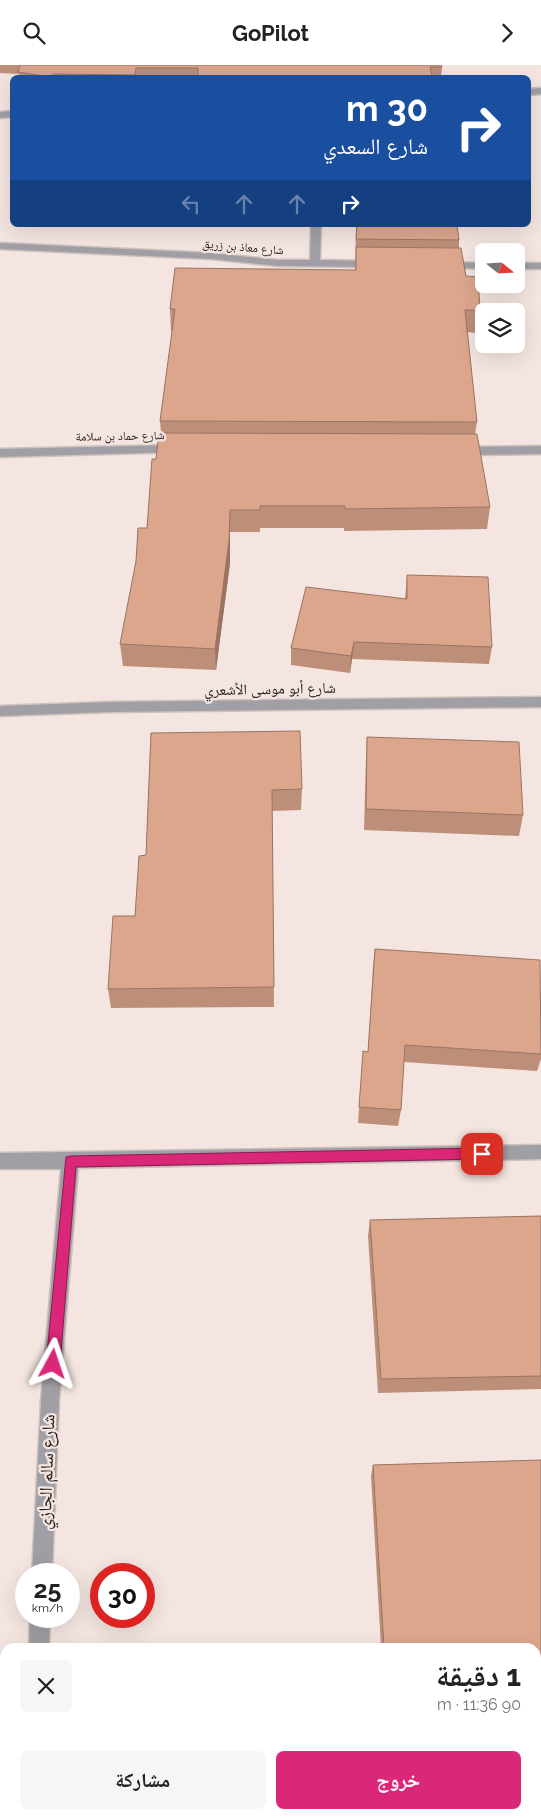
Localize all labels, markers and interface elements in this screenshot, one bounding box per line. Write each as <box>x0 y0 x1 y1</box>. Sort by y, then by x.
icon: search <box>20 19 48 47</box>
icon: forward <box>493 19 521 47</box>
text: GoPilot <box>232 20 309 46</box>
text: 30 m <box>346 88 428 129</box>
icon: right <box>446 95 511 160</box>
text: شارع السعدي <box>323 133 428 159</box>
icon: left <box>177 190 205 218</box>
icon: ahead <box>230 190 258 218</box>
icon: ahead <box>283 190 311 218</box>
icon: right <box>336 190 364 218</box>
street label: شارع معاذ بن زريق <box>202 236 284 259</box>
north arrow <box>475 243 525 293</box>
map controls <box>475 243 525 353</box>
button: layers <box>475 303 525 353</box>
street label: شارع حماد بن سلامة <box>75 428 165 445</box>
street label: شارع أبو موسى الأشعري <box>204 679 336 702</box>
pin <box>461 1133 503 1175</box>
icon: arrive <box>468 1140 496 1168</box>
position arrow <box>26 1337 78 1389</box>
street label: شارع سالم الجازي <box>33 1414 63 1530</box>
speed limit sign: 30 <box>90 1563 155 1628</box>
text: 25 <box>34 1574 61 1604</box>
text: km/h <box>32 1601 63 1615</box>
text: 1 دقيقة <box>436 1658 521 1693</box>
button: close <box>20 1660 72 1712</box>
text: 90 m · 11:36 <box>437 1695 521 1714</box>
button: مشاركة <box>20 1751 266 1809</box>
button: خروج <box>276 1751 521 1809</box>

